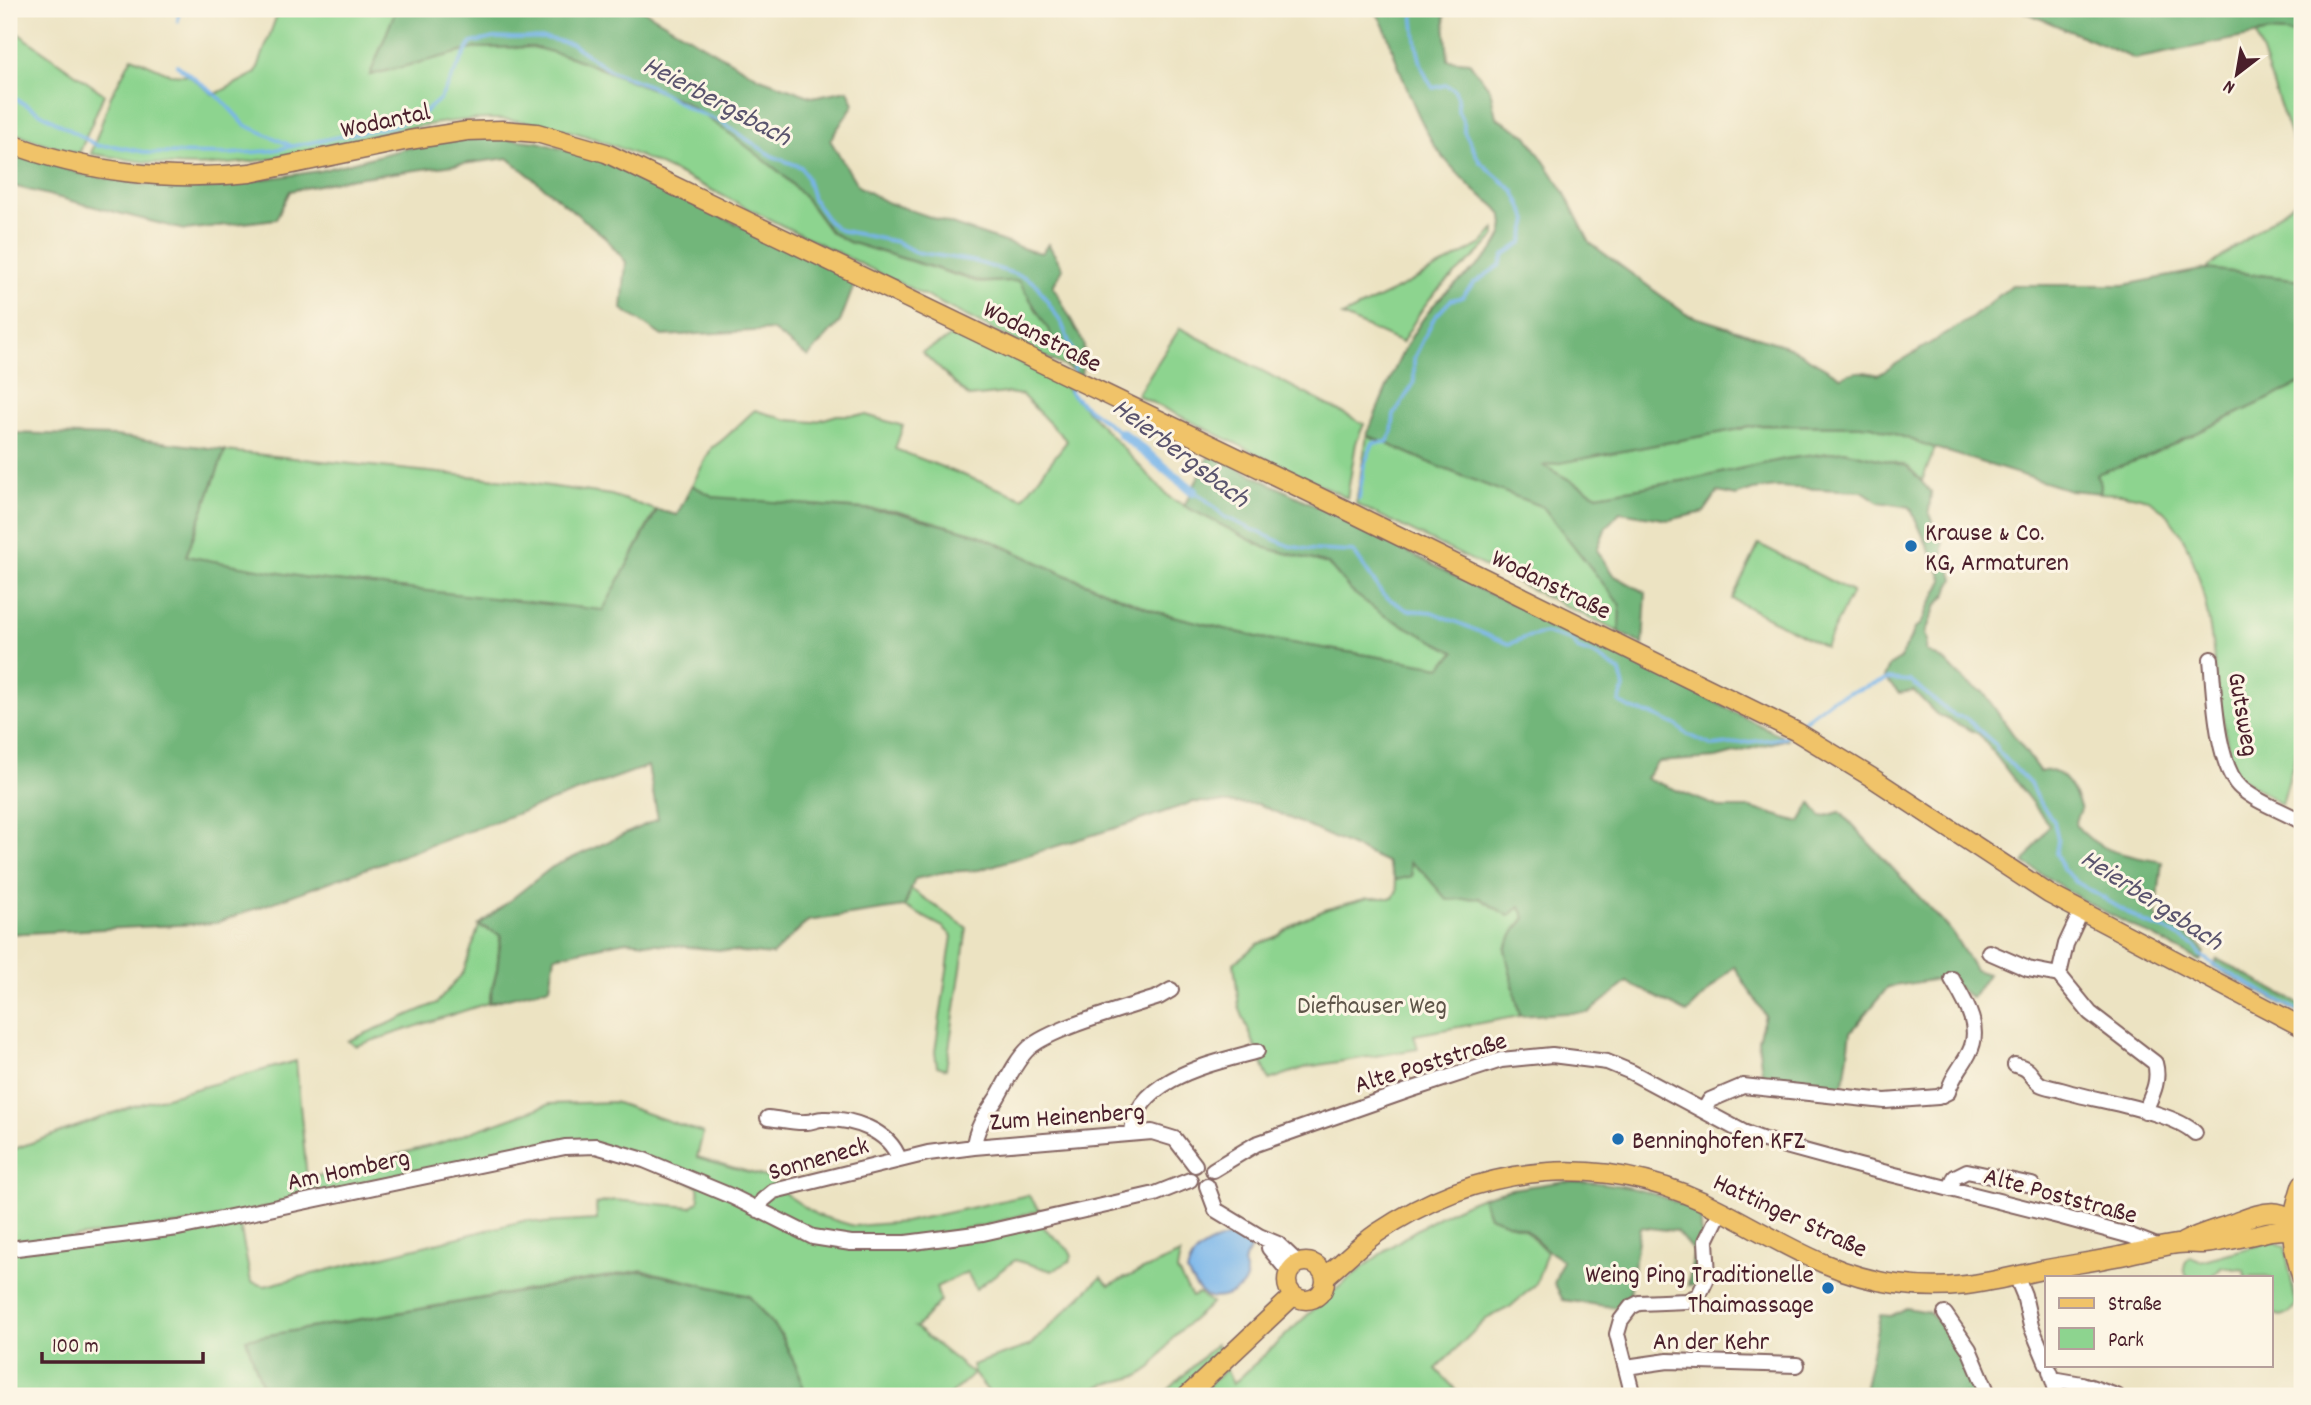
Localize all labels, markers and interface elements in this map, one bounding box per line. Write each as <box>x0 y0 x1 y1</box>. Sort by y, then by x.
north arrow <box>2202 38 2272 108</box>
water label: Heierbergsbach <box>634 48 798 160</box>
text: N <box>2219 72 2241 100</box>
street label: Wodantal <box>337 95 434 150</box>
street label: Wodanstraße <box>976 292 1107 384</box>
water label: Heierbergsbach <box>1102 390 1257 521</box>
place label: Krause & Co. KG, Armaturen <box>1925 516 2069 583</box>
marker: Krause & Co. KG, Armaturen <box>1903 538 1919 554</box>
street label: Wodanstraße <box>1484 541 1617 631</box>
street label: Gutsweg <box>2216 670 2267 759</box>
water label: Heierbergsbach <box>2071 841 2230 964</box>
park label: Diefhauser Weg <box>1297 989 1447 1026</box>
street label: Alte Poststraße <box>1350 1024 1512 1105</box>
street label: Zum Heinenberg <box>989 1095 1146 1142</box>
place label: Benninghofen KFZ <box>1632 1124 1806 1161</box>
street label: Sonneneck <box>764 1128 874 1192</box>
marker: Benninghofen KFZ <box>1610 1131 1626 1147</box>
street label: Am Homberg <box>284 1140 413 1202</box>
street label: Alte Poststraße <box>1979 1159 2141 1236</box>
street label: Hattinger Straße <box>1706 1165 1873 1269</box>
place label: Weing Ping Traditionelle Thaimassage <box>1585 1258 1814 1325</box>
legend <box>2045 1276 2272 1366</box>
marker: Weing Ping Traditionelle Thaimassage <box>1820 1280 1836 1296</box>
text: Straße <box>2108 1291 2162 1321</box>
scale bar <box>42 1321 203 1365</box>
street label: An der Kehr <box>1653 1325 1770 1362</box>
text: Park <box>2108 1327 2144 1357</box>
text: 100 m <box>52 1333 99 1363</box>

